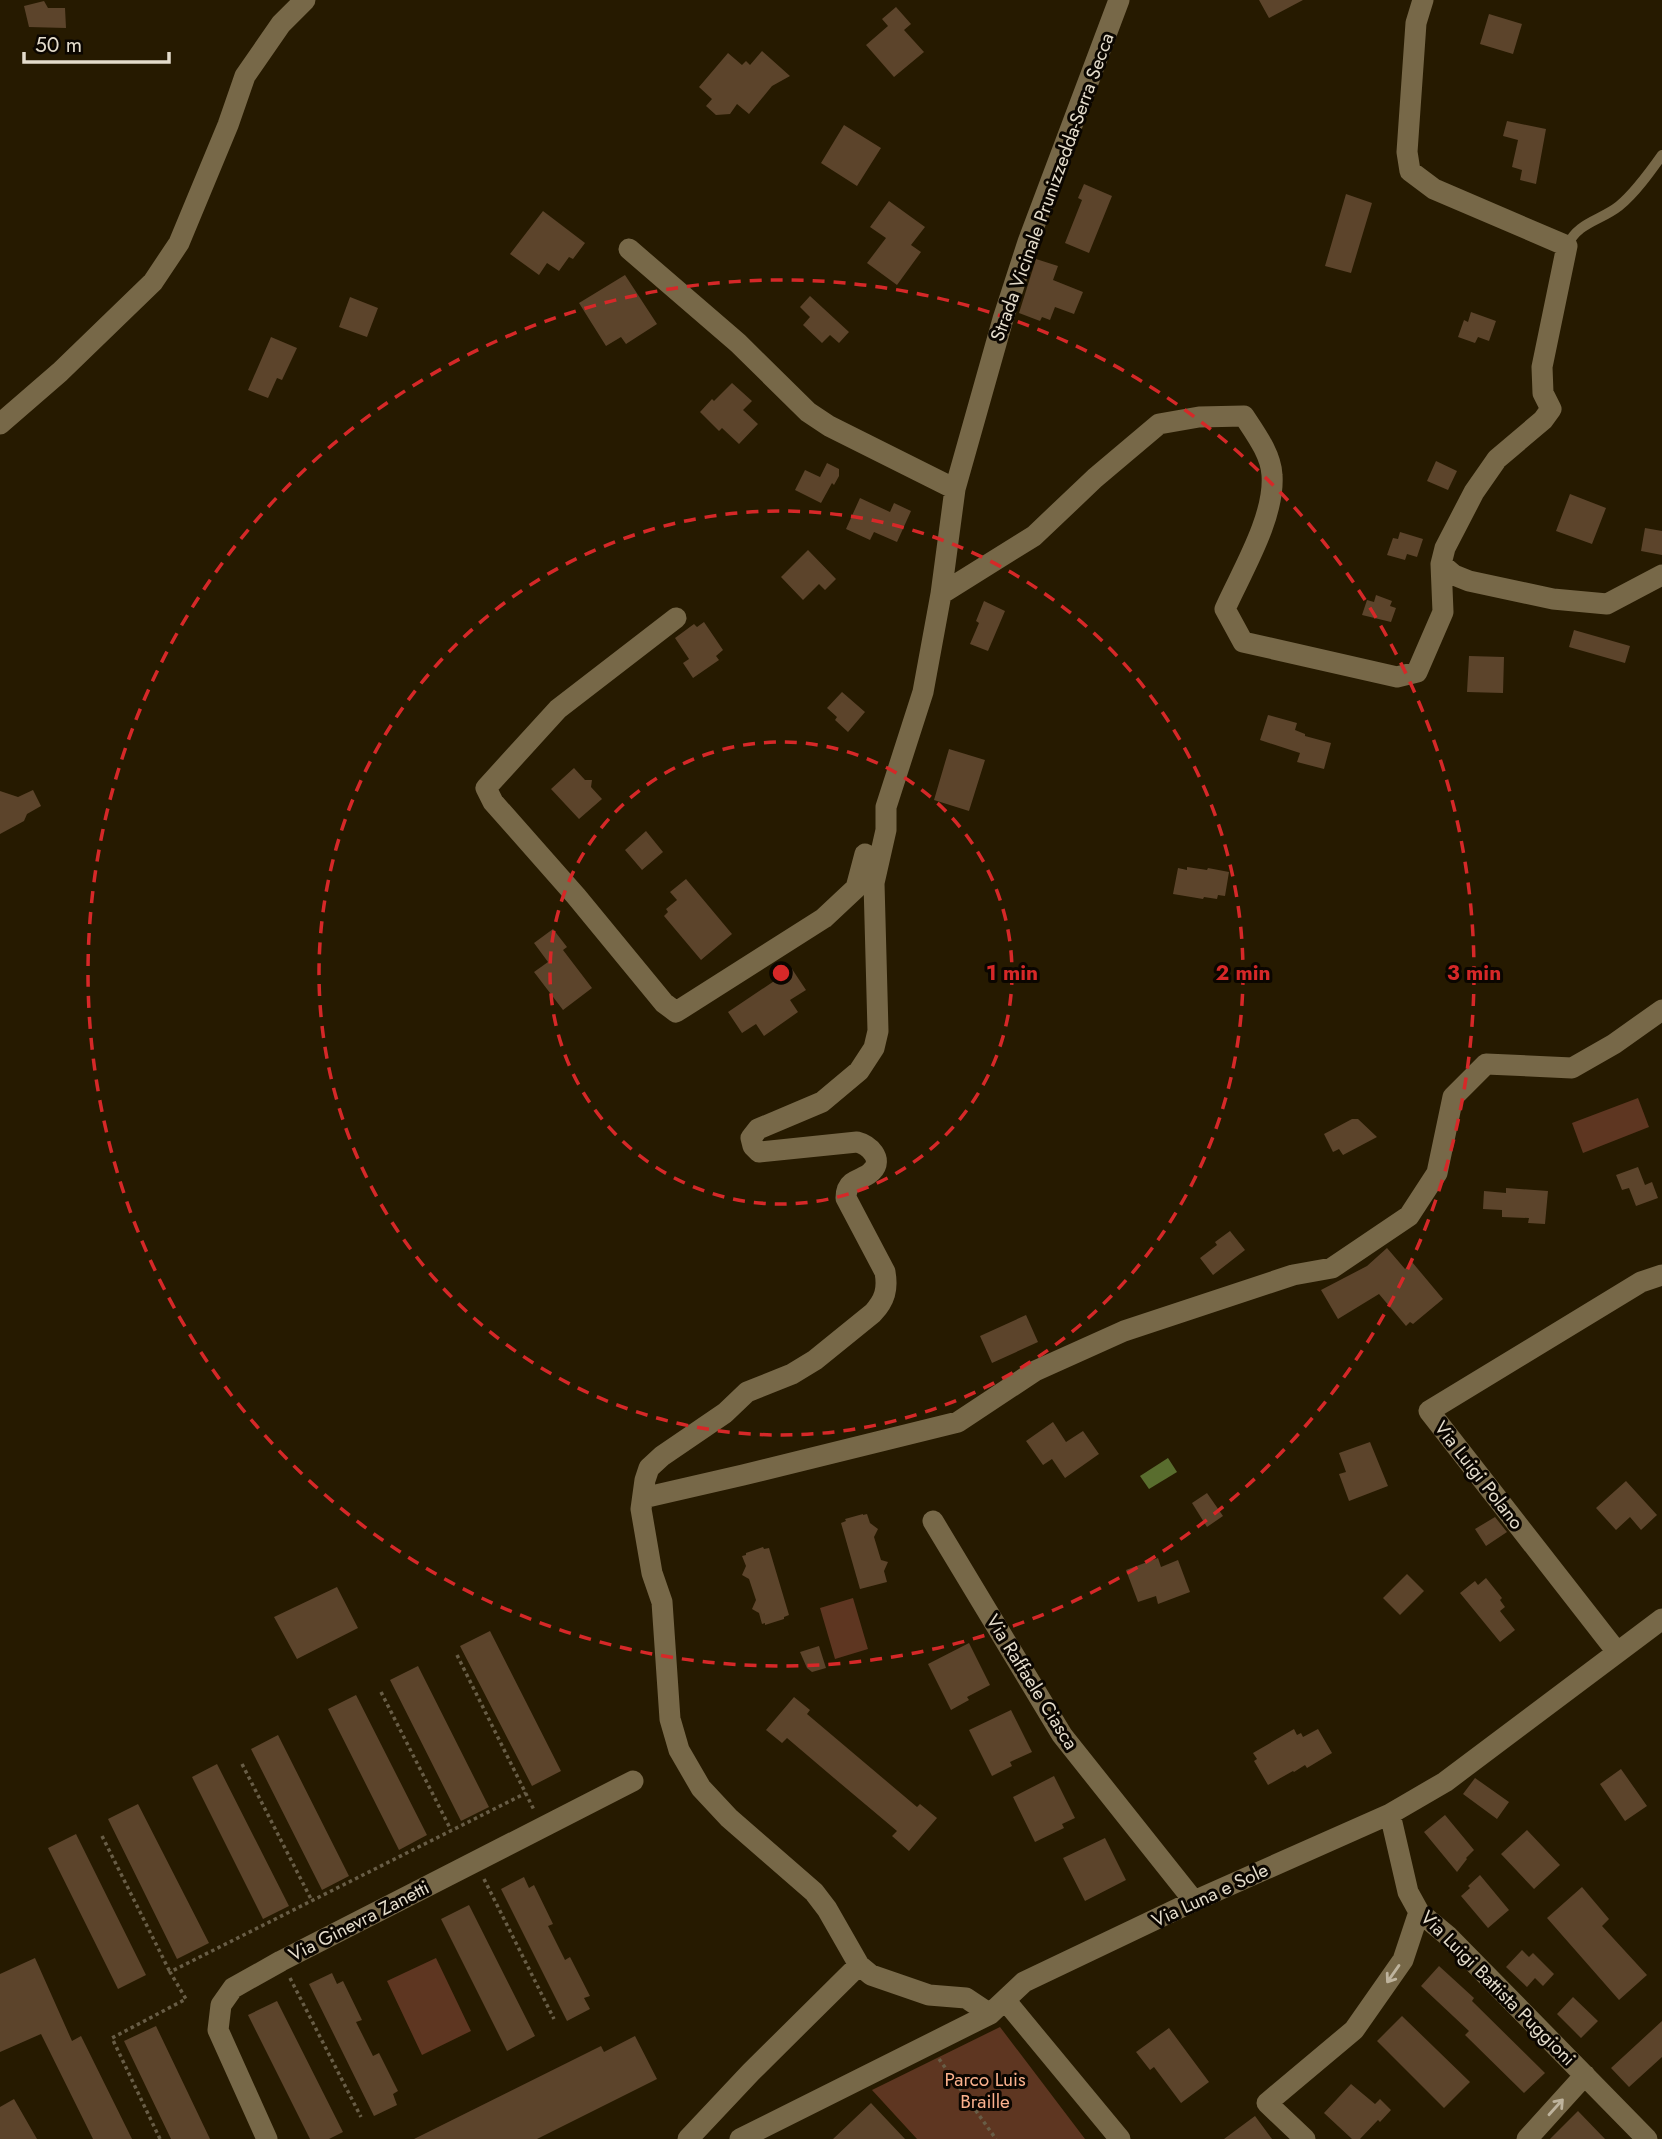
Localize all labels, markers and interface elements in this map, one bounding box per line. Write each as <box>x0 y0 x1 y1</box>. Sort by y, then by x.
scale bar <box>24 21 170 65</box>
street label: Strada Vicinale Prunizzedda-Serra Secca <box>984 29 1120 345</box>
text: 50 m <box>35 30 82 60</box>
text: 1 min <box>986 958 1038 988</box>
text: 2 min <box>1215 958 1271 988</box>
text: 3 min <box>1447 958 1501 988</box>
centre of rings <box>769 961 793 985</box>
street label: Via Luigi Polano <box>1428 1415 1530 1535</box>
street label: Via Raffaele Ciasca <box>980 1609 1084 1755</box>
street label: Via Luna e Sole <box>1147 1856 1273 1934</box>
street label: Via Ginevra Zanetti <box>284 1874 434 1968</box>
street label: Via Luigi Battista Puggioni <box>1414 1904 1582 2072</box>
one-way arrow <box>1386 1964 1400 1983</box>
park label: Parco Luis Braille <box>944 2066 1026 2115</box>
one-way arrow <box>1548 2098 1564 2116</box>

